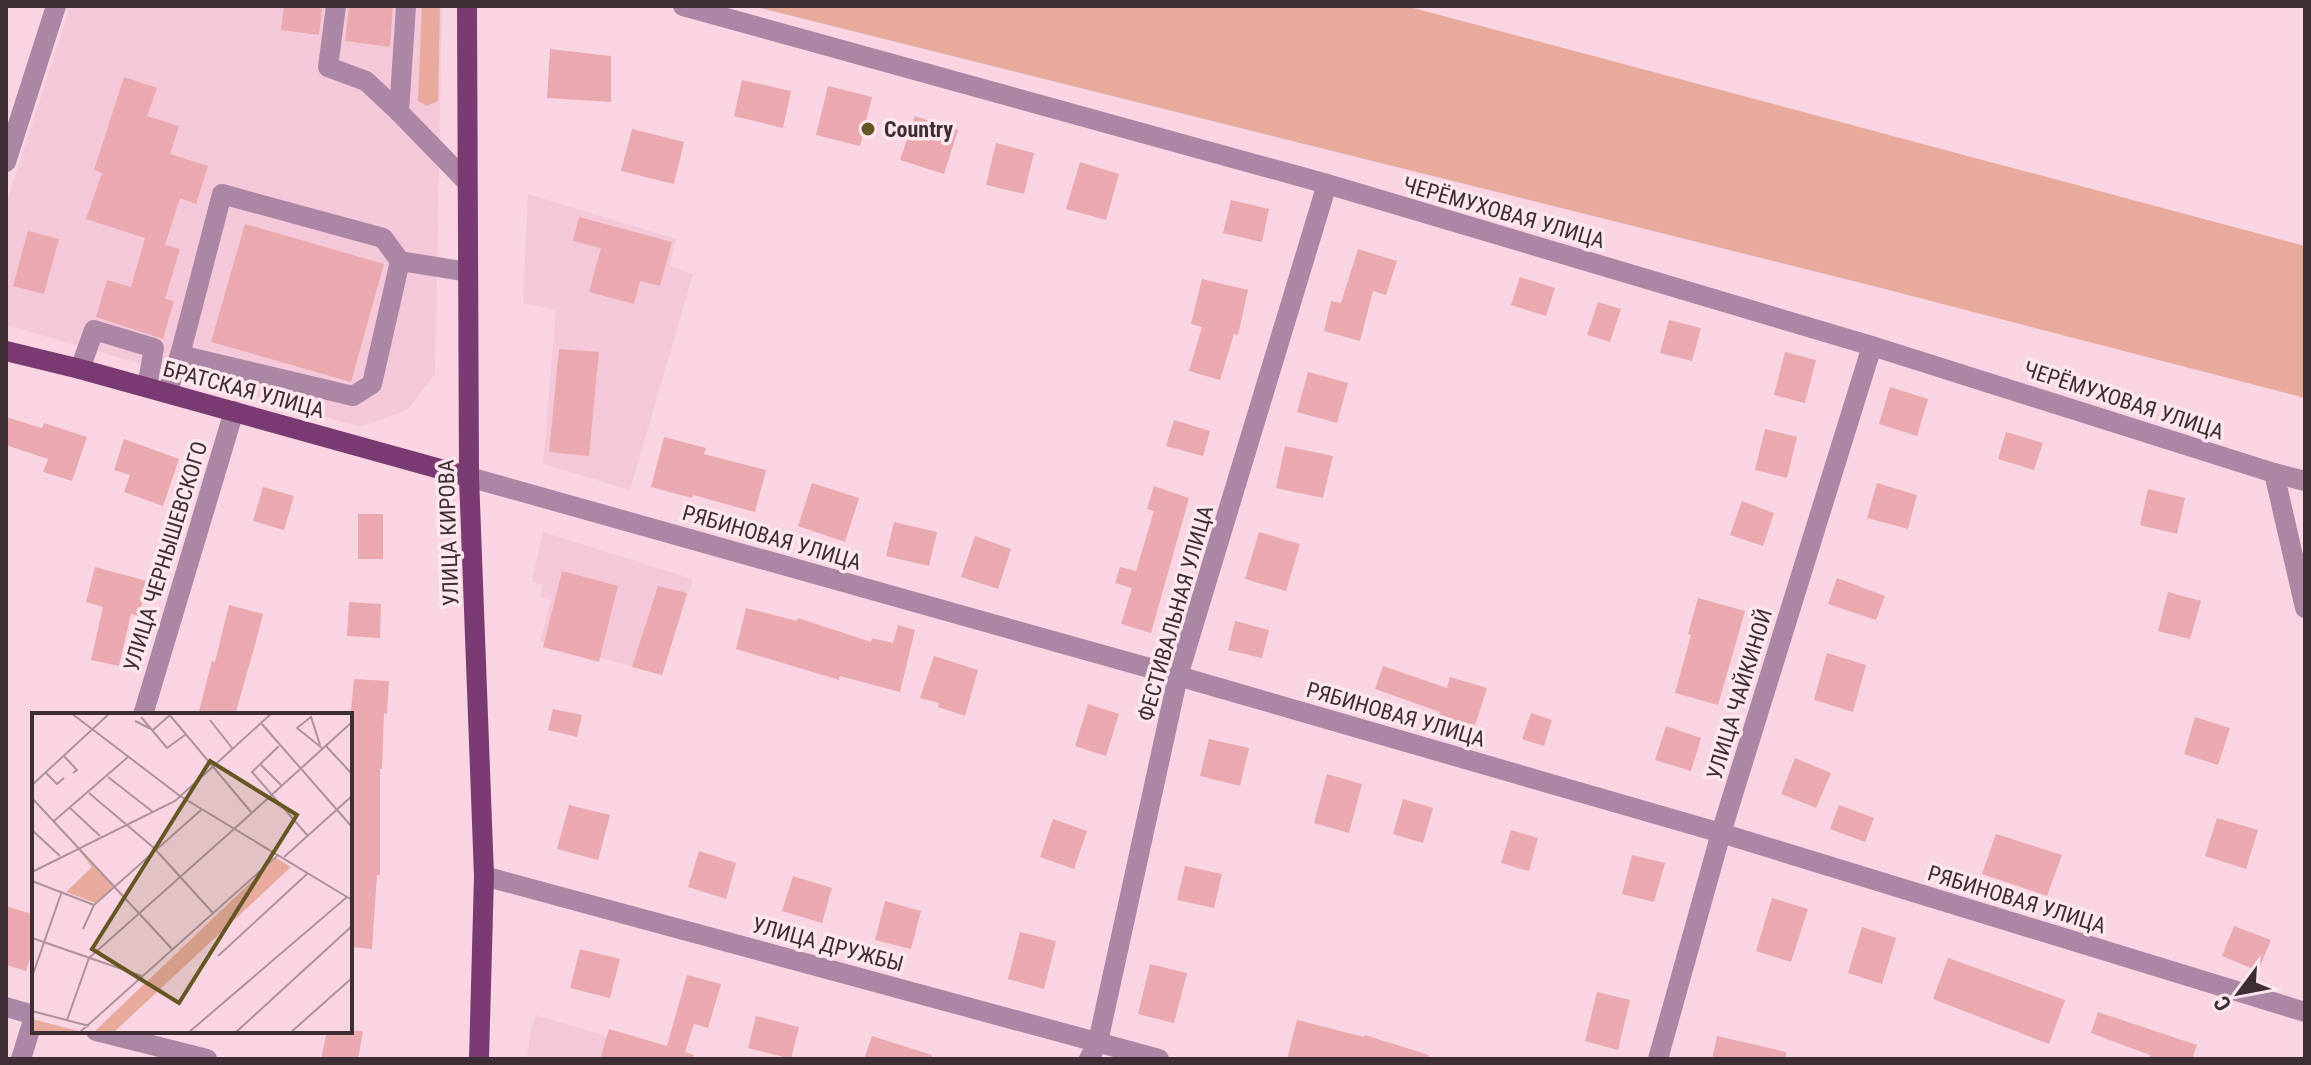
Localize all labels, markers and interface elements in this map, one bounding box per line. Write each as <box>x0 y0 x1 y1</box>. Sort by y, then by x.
place label: Country <box>884 117 953 142</box>
marker: Country <box>859 120 877 138</box>
street label: ЧЕРЁМУХОВАЯ УЛИЦА <box>1400 172 1608 253</box>
street label: БРАТСКАЯ УЛИЦА <box>161 356 327 423</box>
street label: ЧЕРЁМУХОВАЯ УЛИЦА <box>2021 356 2227 445</box>
street label: УЛИЦА ЧЕРНЫШЕВСКОГО <box>119 438 212 674</box>
street label: УЛИЦА КИРОВА <box>433 459 464 607</box>
street label: РЯБИНОВАЯ УЛИЦА <box>680 500 864 575</box>
street label: ФЕСТИВАЛЬНАЯ УЛИЦА <box>1133 502 1218 724</box>
street label: УЛИЦА ЧАЙКИНОЙ <box>1702 606 1777 782</box>
street label: РЯБИНОВАЯ УЛИЦА <box>1304 677 1488 752</box>
inset map <box>32 713 352 1033</box>
street label: РЯБИНОВАЯ УЛИЦА <box>1925 860 2109 939</box>
street label: УЛИЦА ДРУЖБЫ <box>750 912 906 977</box>
north arrow <box>2199 953 2279 1033</box>
text: С <box>2209 991 2236 1015</box>

